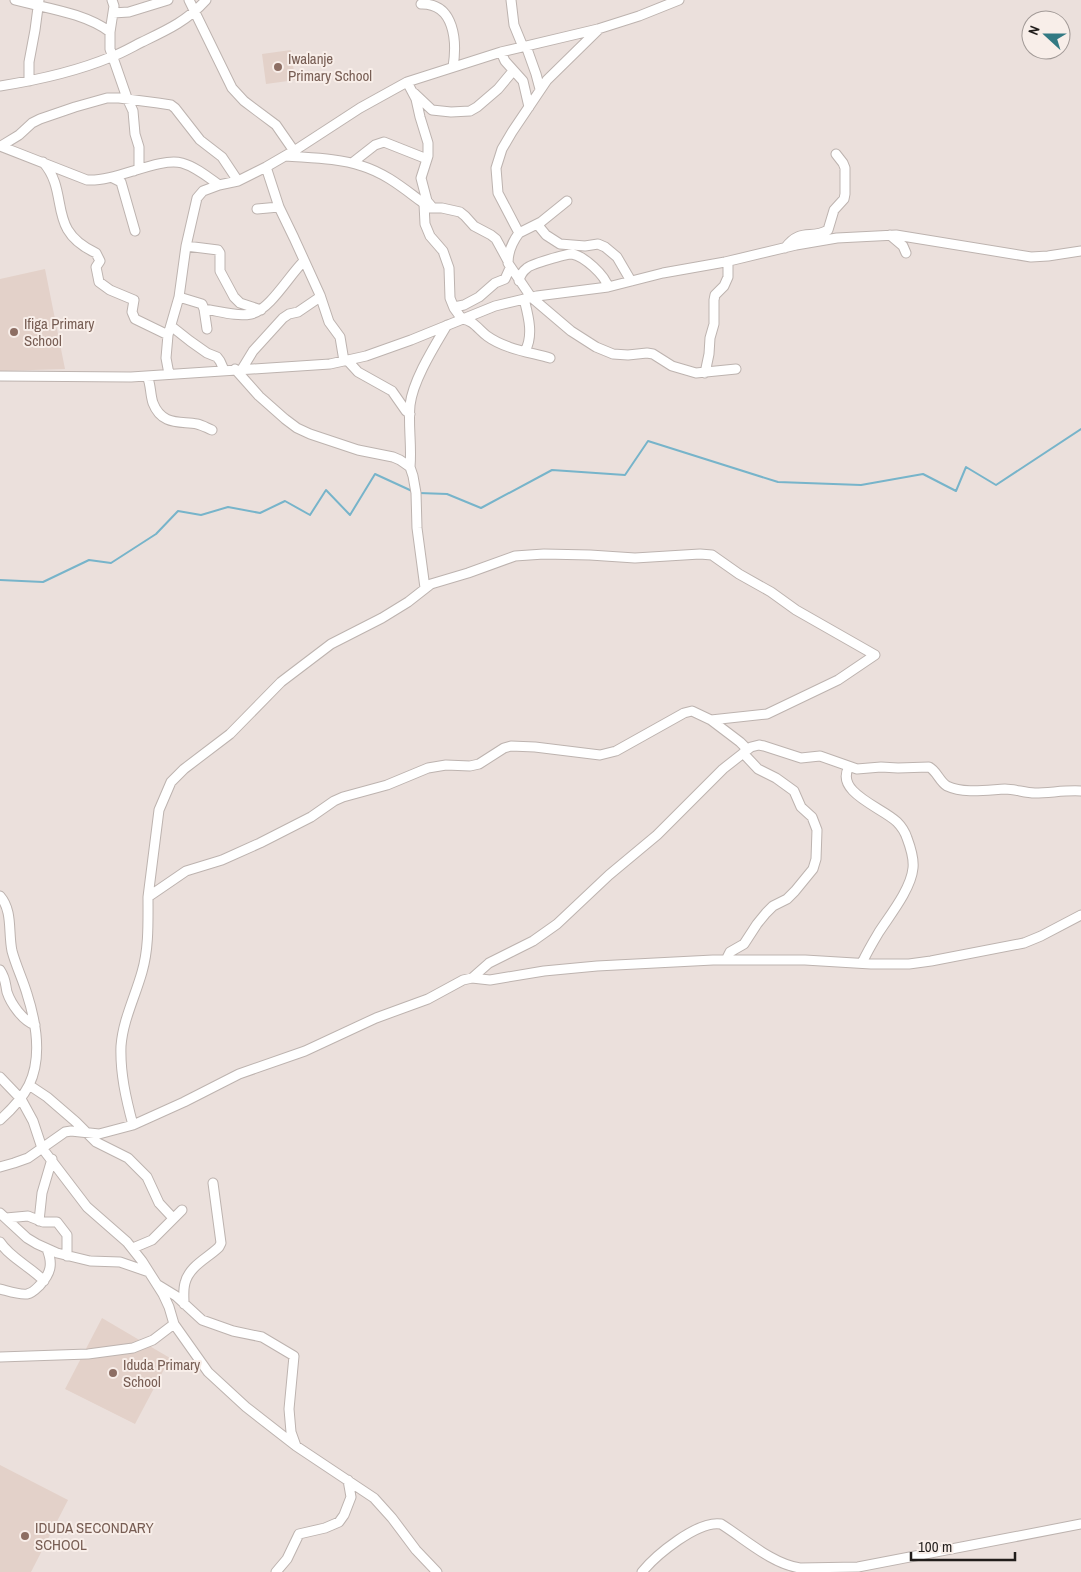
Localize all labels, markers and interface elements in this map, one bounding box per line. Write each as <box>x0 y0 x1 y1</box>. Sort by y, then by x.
north arrow <box>1021 10 1071 60</box>
text: N <box>1024 23 1044 37</box>
place label: Iwalanje Primary School <box>288 48 372 86</box>
marker: Iwalanje Primary School <box>272 61 284 73</box>
place label: Ifiga Primary School <box>24 313 95 351</box>
marker: Ifiga Primary School <box>8 326 20 338</box>
place label: Iduda Primary School <box>123 1354 201 1392</box>
marker: Iduda Primary School <box>107 1367 119 1379</box>
place label: IDUDA SECONDARY SCHOOL <box>35 1517 155 1555</box>
marker: IDUDA SECONDARY SCHOOL <box>19 1530 31 1542</box>
scale bar <box>911 1530 1015 1562</box>
text: 100 m <box>918 1536 952 1557</box>

